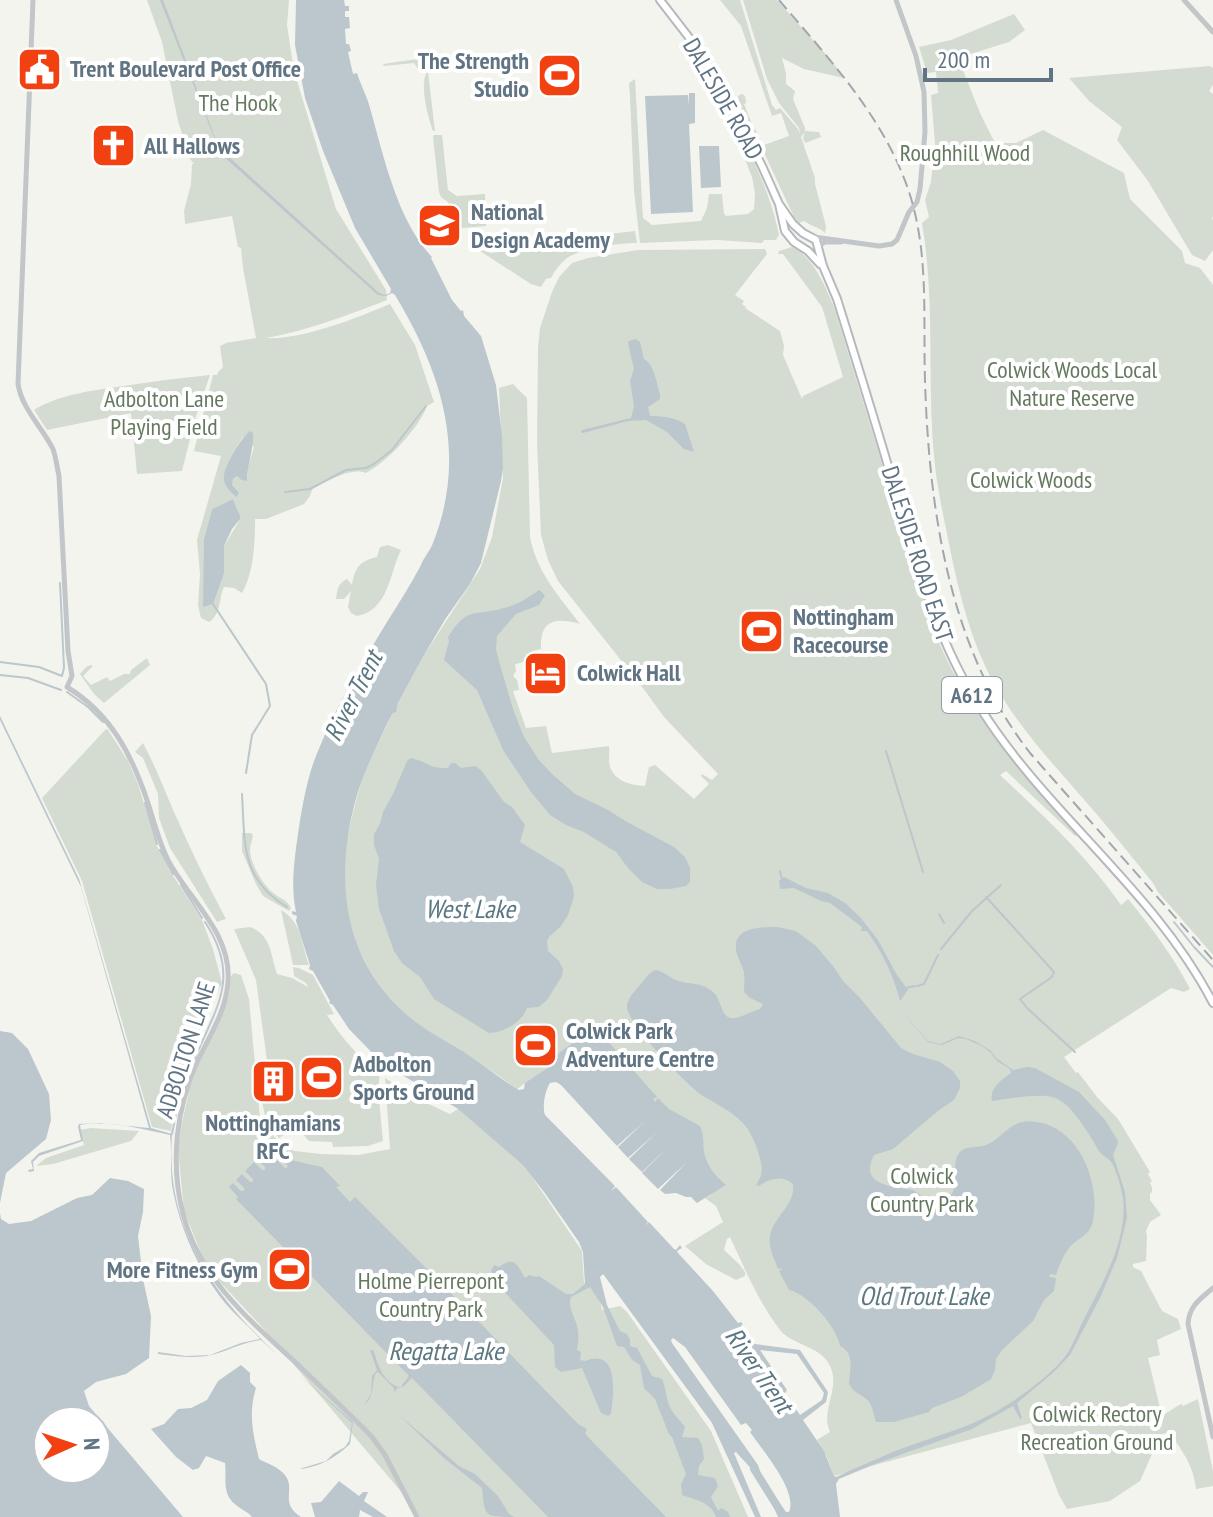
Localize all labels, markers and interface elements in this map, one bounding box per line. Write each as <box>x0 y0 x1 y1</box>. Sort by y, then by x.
scale bar <box>925 32 1051 82</box>
street label: DALESIDE ROAD <box>676 33 771 165</box>
text: 200 m <box>937 44 990 75</box>
public building icon: Trent Boulevard Post Office <box>15 45 63 93</box>
place label: The Strength Studio <box>418 45 529 104</box>
sports icon: The Strength Studio <box>536 51 584 99</box>
place label: Trent Boulevard Post Office <box>70 53 301 84</box>
park label: The Hook <box>198 87 278 118</box>
church icon: All Hallows <box>89 122 137 170</box>
place label: All Hallows <box>143 130 240 161</box>
park label: Roughhill Wood <box>900 137 1030 168</box>
place label: National Design Academy <box>471 196 610 255</box>
school or university icon: National Design Academy <box>416 202 464 250</box>
park label: Colwick Woods Local Nature Reserve <box>987 354 1158 413</box>
park label: Adbolton Lane Playing Field <box>104 383 224 442</box>
street label: DALESIDE ROAD EAST <box>874 462 961 646</box>
park label: Colwick Woods <box>970 464 1092 495</box>
place label: Nottingham Racecourse <box>793 601 894 660</box>
sports icon: Nottingham Racecourse <box>738 607 786 655</box>
water label: River Trent <box>316 643 391 746</box>
hotel icon: Colwick Hall <box>522 649 570 697</box>
place label: Colwick Hall <box>577 657 681 688</box>
road number: A612 <box>942 677 1002 713</box>
water label: West Lake <box>425 892 517 925</box>
street label: ADBOLTON LANE <box>149 978 222 1122</box>
place label: Colwick Park Adventure Centre <box>565 1015 714 1074</box>
sports icon: Colwick Park Adventure Centre <box>511 1021 559 1069</box>
place label: Adbolton Sports Ground <box>352 1048 475 1107</box>
sports icon: Adbolton Sports Ground <box>298 1054 346 1102</box>
building icon: Nottinghamians RFC <box>249 1057 297 1105</box>
place label: Nottinghamians RFC <box>205 1107 341 1166</box>
park label: Colwick Country Park <box>870 1160 975 1219</box>
sports icon: More Fitness Gym <box>265 1246 313 1294</box>
place label: More Fitness Gym <box>107 1254 258 1285</box>
park label: Holme Pierrepont Country Park <box>358 1265 505 1324</box>
water label: Old Trout Lake <box>859 1279 991 1312</box>
water label: River Trent <box>718 1321 802 1421</box>
water label: Regatta Lake <box>388 1334 506 1367</box>
park label: Colwick Rectory Recreation Ground <box>1021 1398 1173 1457</box>
north arrow <box>32 1405 112 1485</box>
text: N <box>78 1437 106 1451</box>

